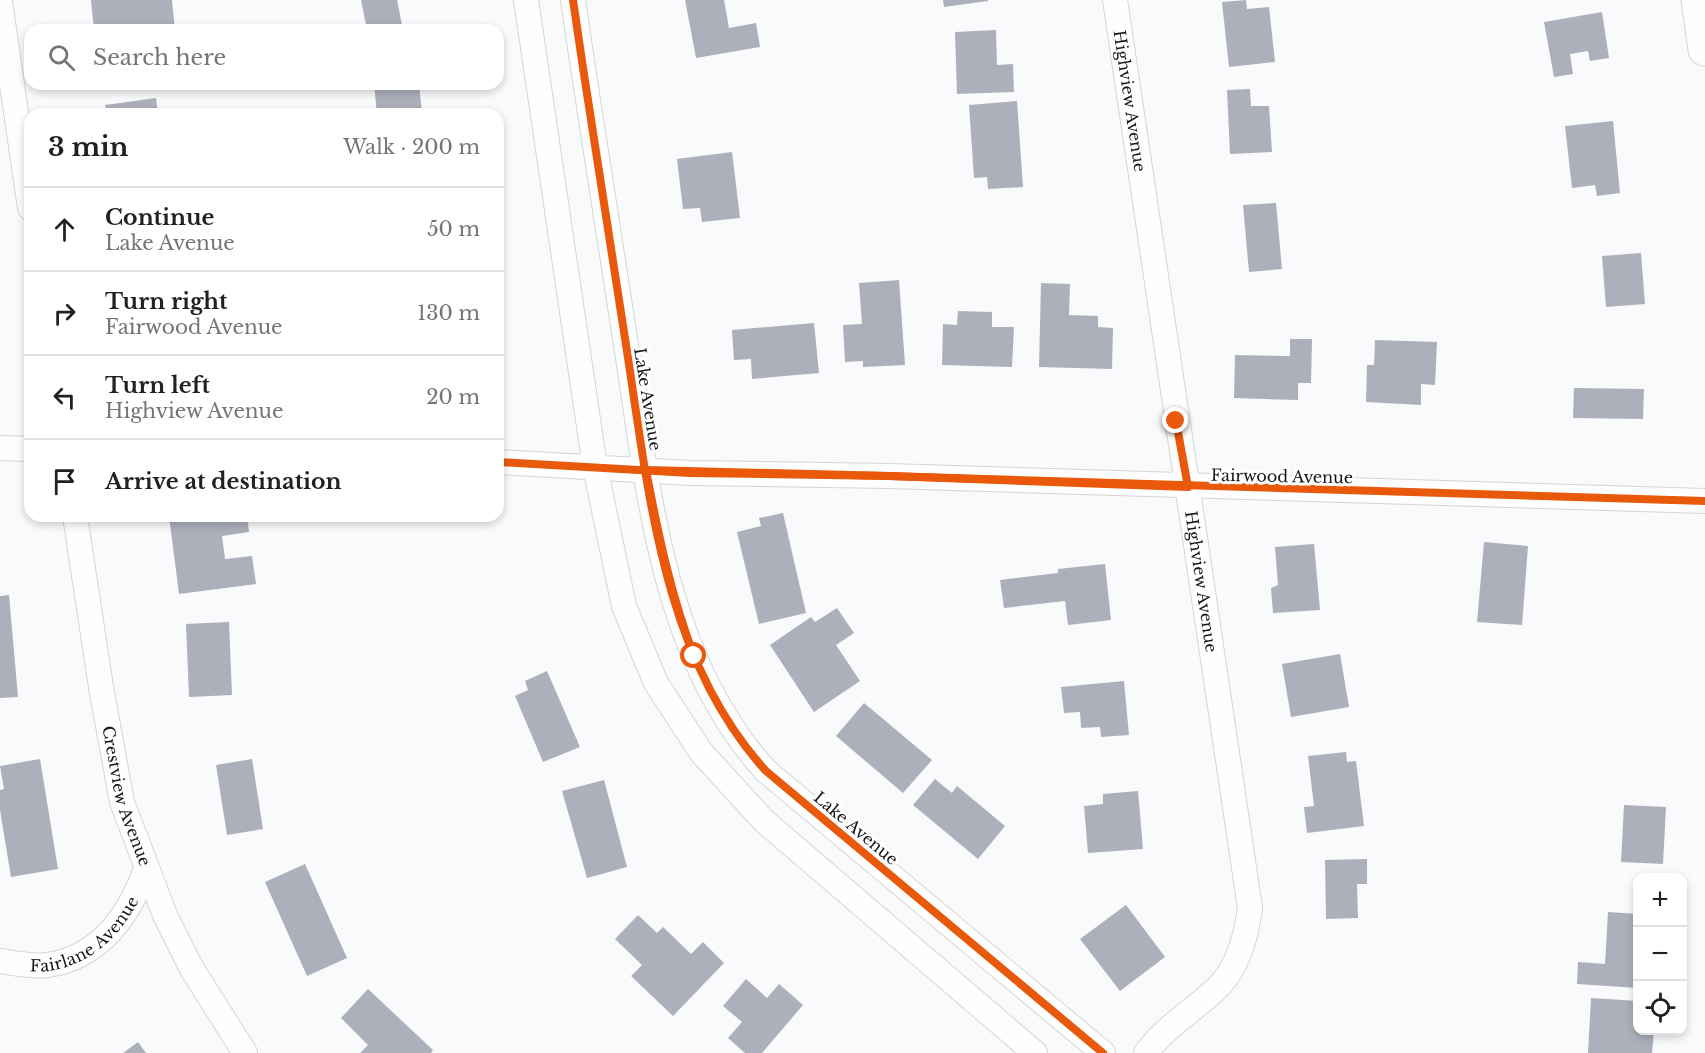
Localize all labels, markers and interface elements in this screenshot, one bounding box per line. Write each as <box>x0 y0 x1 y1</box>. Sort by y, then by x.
search box <box>24 24 504 90</box>
street label: Highview Avenue <box>1110 29 1150 173</box>
icon: search <box>45 41 78 74</box>
text: Search here <box>93 44 226 71</box>
text: 3 min <box>48 131 129 163</box>
text: Walk · 200 m <box>343 135 480 159</box>
text: Continue <box>105 204 214 231</box>
icon: ahead <box>48 213 81 246</box>
text: 50 m <box>427 217 480 241</box>
text: Lake Avenue <box>105 231 235 255</box>
text: Turn right <box>105 288 227 315</box>
icon: right <box>48 297 81 330</box>
text: 130 m <box>417 301 480 325</box>
text: Fairwood Avenue <box>105 315 283 339</box>
street label: Lake Avenue <box>630 346 666 452</box>
text: Turn left <box>105 372 210 399</box>
icon: left <box>48 381 81 414</box>
text: 20 m <box>426 385 480 409</box>
text: Highview Avenue <box>105 399 283 423</box>
route end <box>1162 407 1188 433</box>
icon: arrive <box>48 465 81 498</box>
street label: Fairwood Avenue <box>1211 465 1353 487</box>
text: Arrive at destination <box>105 468 342 495</box>
street label: Highview Avenue <box>1181 509 1222 654</box>
route start <box>680 642 706 668</box>
street label: Crestview Avenue <box>98 724 155 869</box>
street label: Lake Avenue <box>810 787 902 869</box>
map controls <box>1633 873 1687 1035</box>
button: + <box>1633 873 1687 927</box>
street label: Fairlane Avenue <box>30 893 142 976</box>
button: − <box>1633 927 1687 981</box>
button: locate <box>1633 981 1687 1035</box>

